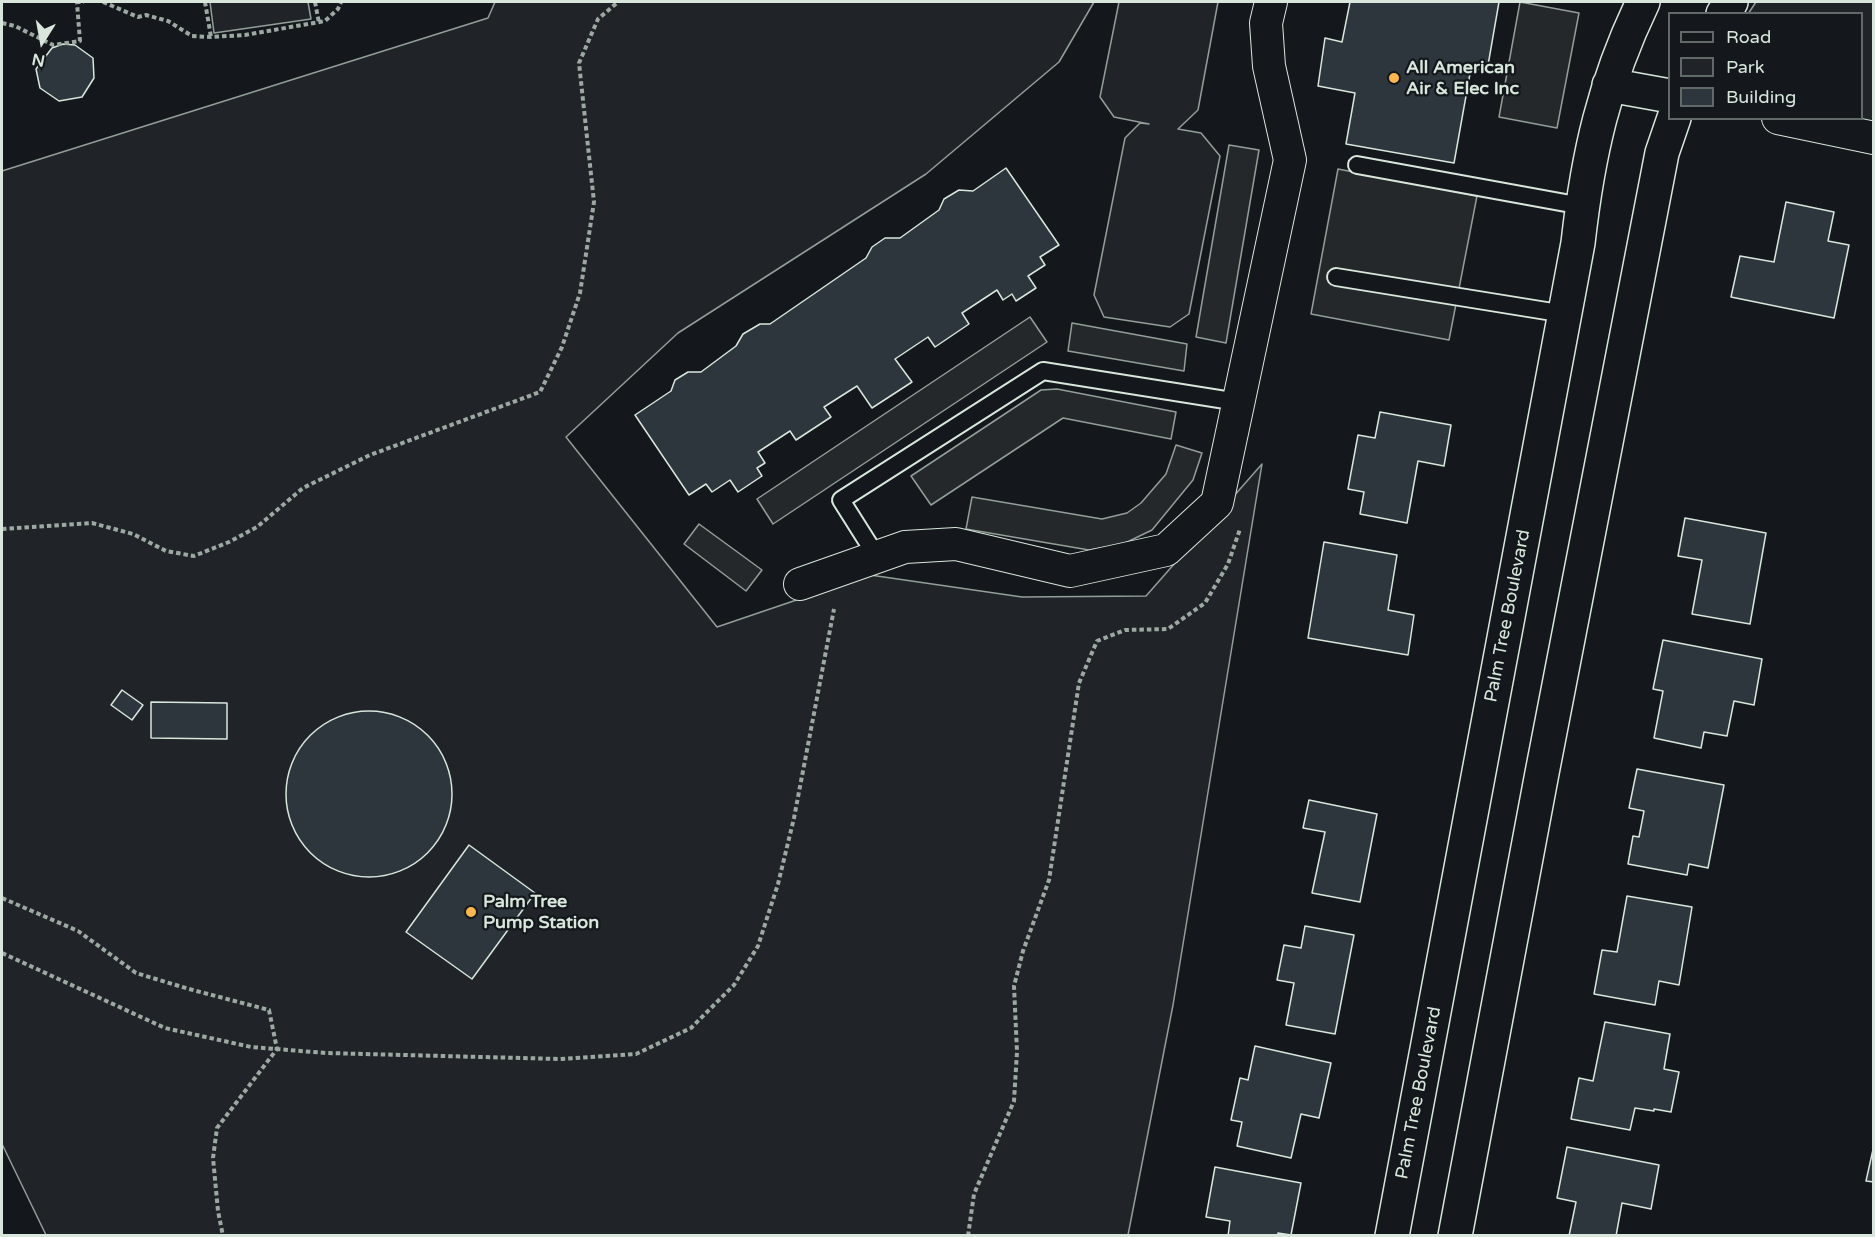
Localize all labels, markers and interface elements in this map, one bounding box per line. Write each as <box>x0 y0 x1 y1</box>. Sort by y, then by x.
north arrow <box>12 12 72 72</box>
legend <box>1668 12 1863 120</box>
text: Road <box>1726 26 1771 48</box>
text: N <box>30 49 47 71</box>
text: Park <box>1726 56 1764 78</box>
place label: All American Air & Elec Inc <box>1406 57 1519 100</box>
marker: All American Air & Elec Inc <box>1387 71 1401 85</box>
text: Building <box>1726 86 1796 108</box>
street label: Palm Tree Boulevard <box>1481 528 1535 704</box>
place label: Palm Tree Pump Station <box>483 891 599 934</box>
marker: Palm Tree Pump Station <box>464 905 478 919</box>
street label: Palm Tree Boulevard <box>1392 1005 1446 1181</box>

